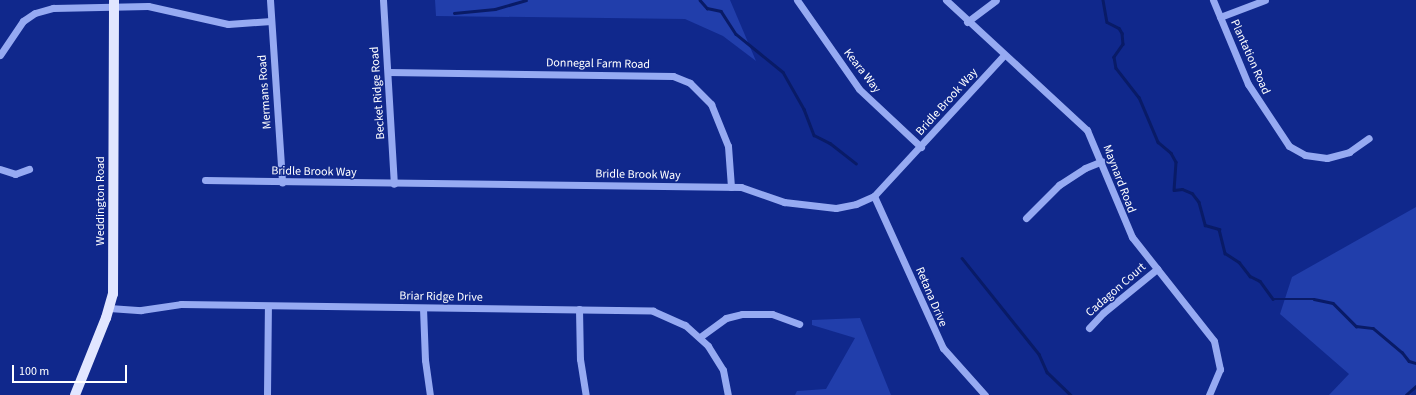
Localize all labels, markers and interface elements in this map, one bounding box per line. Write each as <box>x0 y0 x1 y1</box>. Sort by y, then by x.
street label: Plantation Road <box>1227 17 1273 97</box>
street label: Becket Ridge Road <box>368 46 388 140</box>
street label: Keara Way <box>840 46 884 96</box>
street label: Mermans Road <box>255 54 275 130</box>
street label: Donnegal Farm Road <box>546 56 650 72</box>
street label: Bridle Brook Way <box>913 65 981 139</box>
street label: Maynard Road <box>1099 143 1139 215</box>
street label: Weddington Road <box>94 156 108 246</box>
street label: Bridle Brook Way <box>271 164 357 180</box>
street label: Bridle Brook Way <box>595 167 681 183</box>
street label: Cadagon Court <box>1083 260 1149 320</box>
street label: Retana Drive <box>912 265 950 329</box>
street label: Briar Ridge Drive <box>399 289 483 305</box>
scale bar <box>14 357 129 383</box>
text: 100 m <box>19 363 49 380</box>

